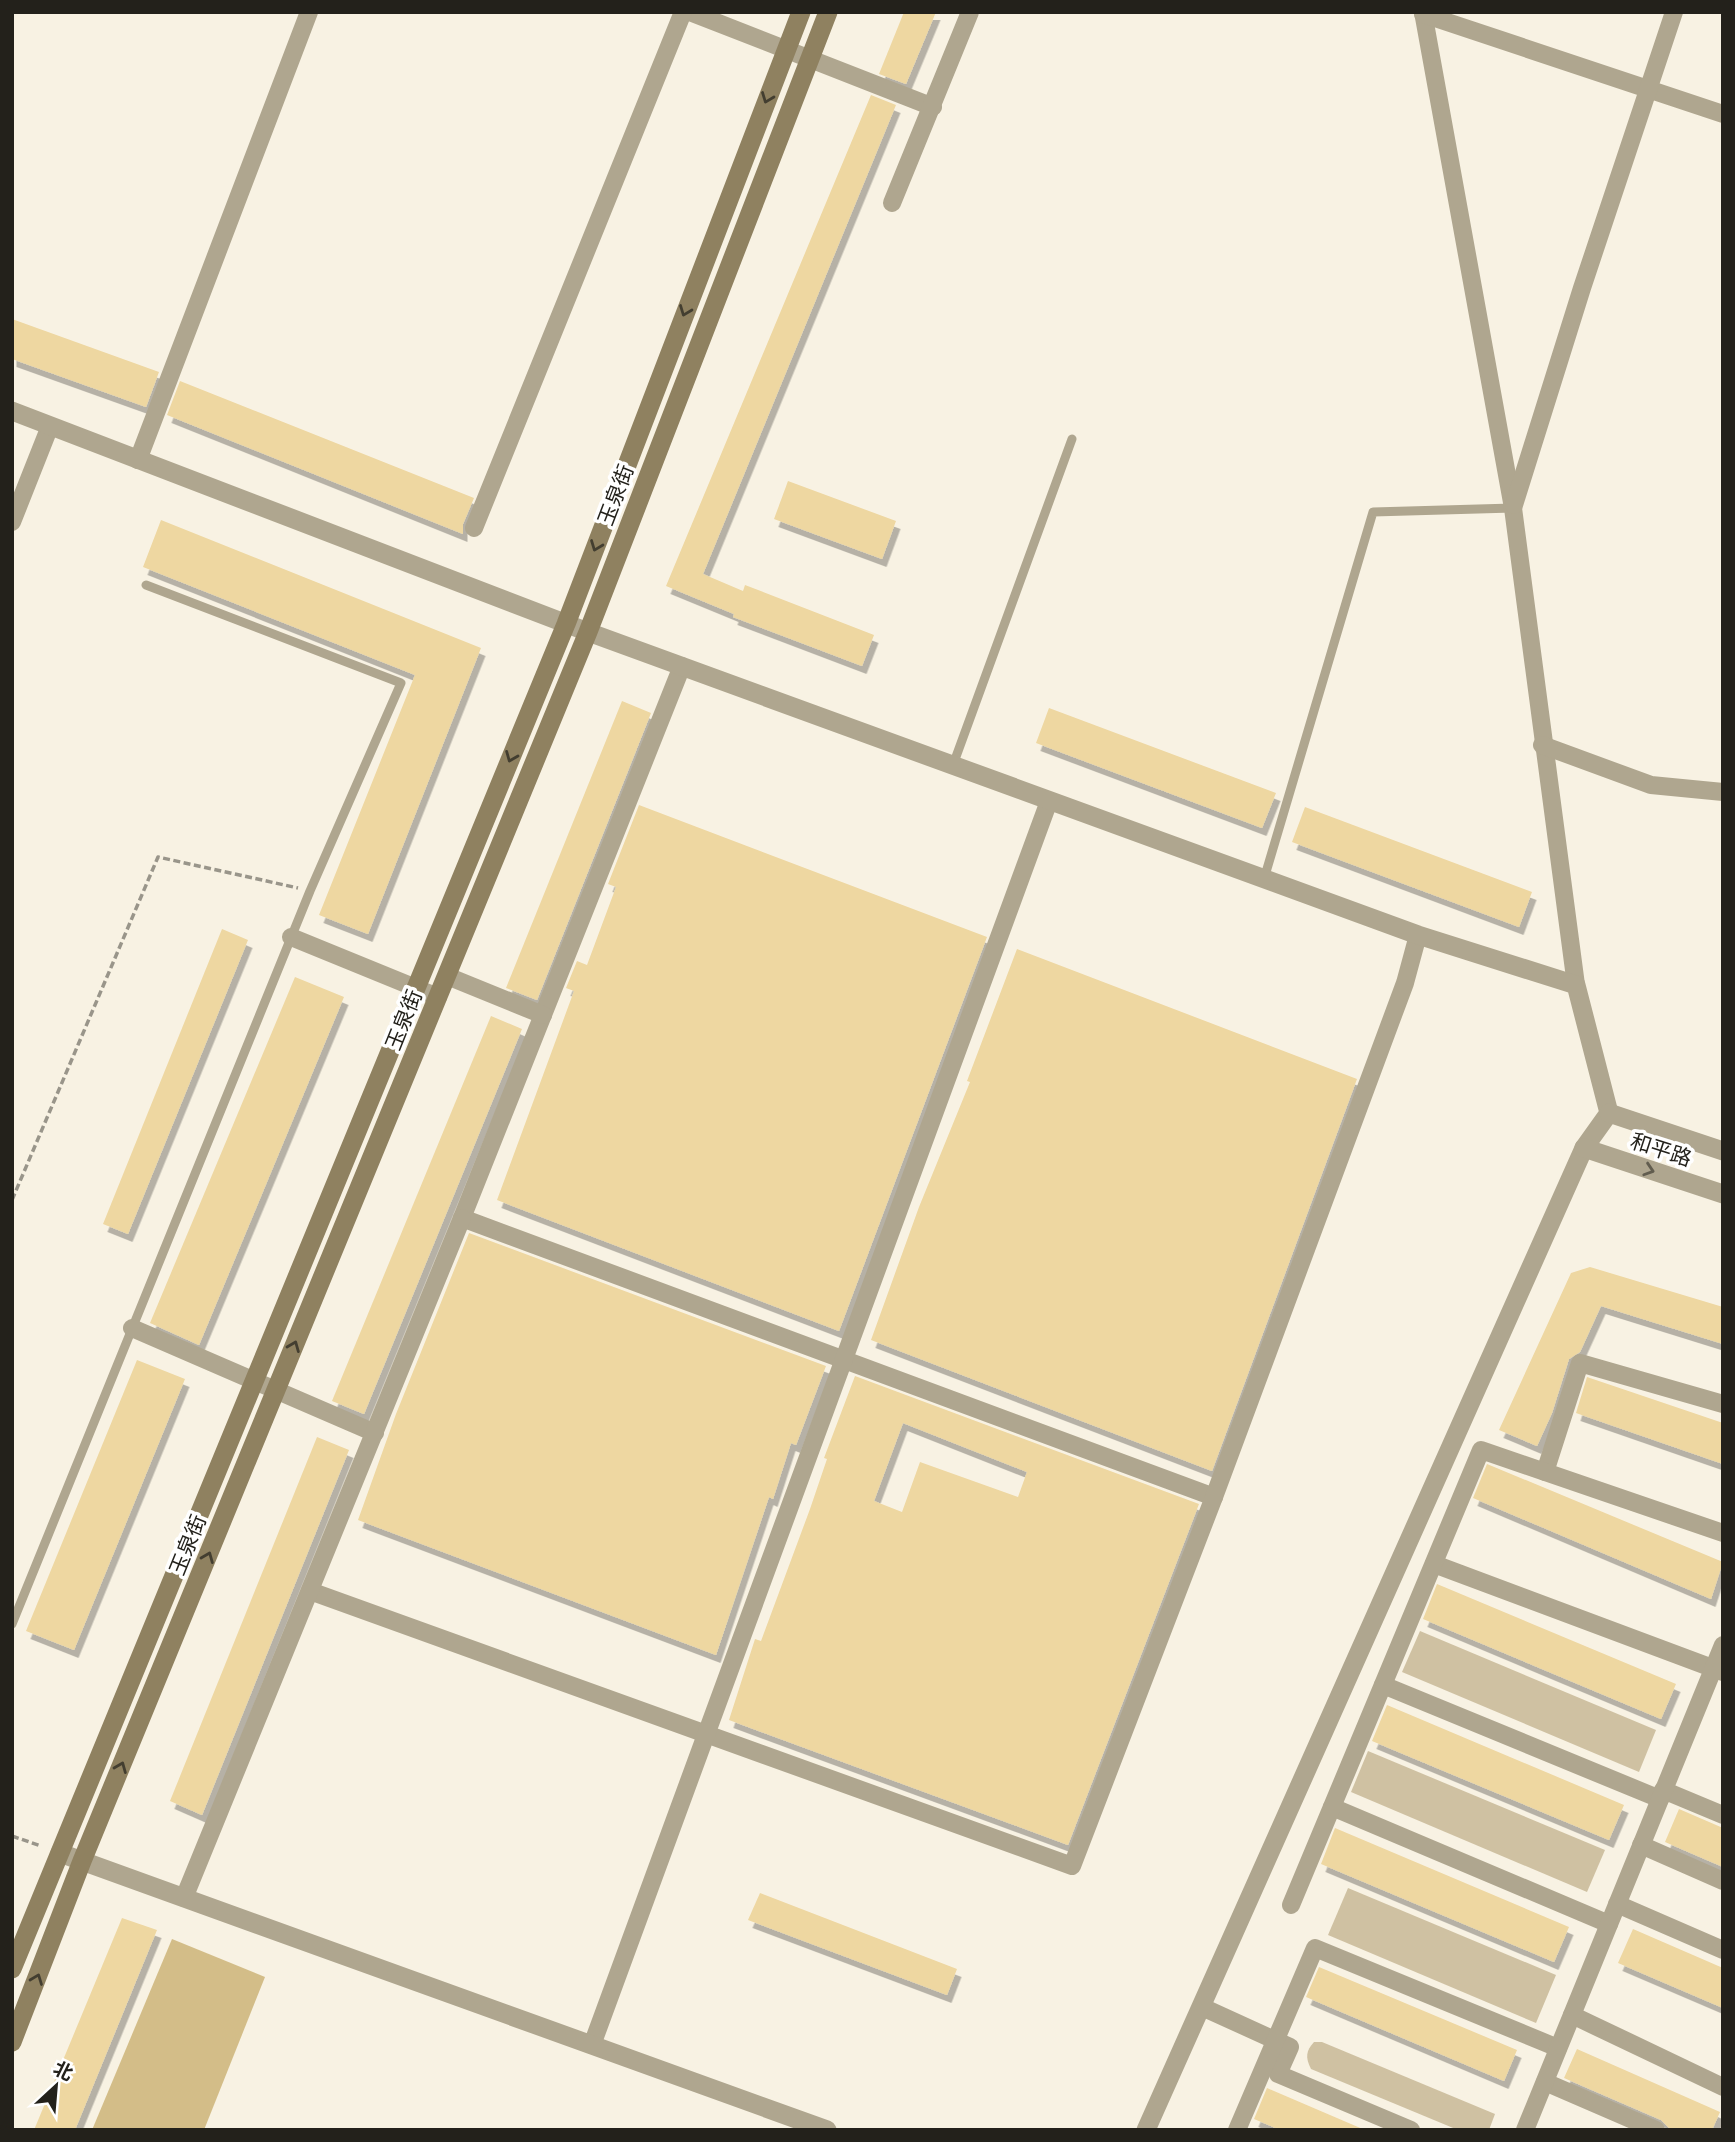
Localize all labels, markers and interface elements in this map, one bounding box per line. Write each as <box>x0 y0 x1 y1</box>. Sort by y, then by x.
one-way arrow <box>761 92 775 104</box>
one-way arrow <box>680 304 694 316</box>
street label: 玉泉街 <box>593 461 638 528</box>
one-way arrow <box>590 540 604 552</box>
one-way arrow <box>505 750 519 763</box>
street label: 玉泉街 <box>380 986 426 1053</box>
street label: 和平路 <box>1628 1128 1695 1170</box>
one-way arrow <box>1643 1162 1655 1176</box>
one-way arrow <box>286 1341 300 1353</box>
street label: 玉泉街 <box>164 1511 210 1578</box>
one-way arrow <box>199 1551 213 1563</box>
one-way arrow <box>113 1762 127 1774</box>
one-way arrow <box>29 1973 43 1985</box>
north arrow <box>21 2051 91 2121</box>
text: 北 <box>50 2057 77 2085</box>

